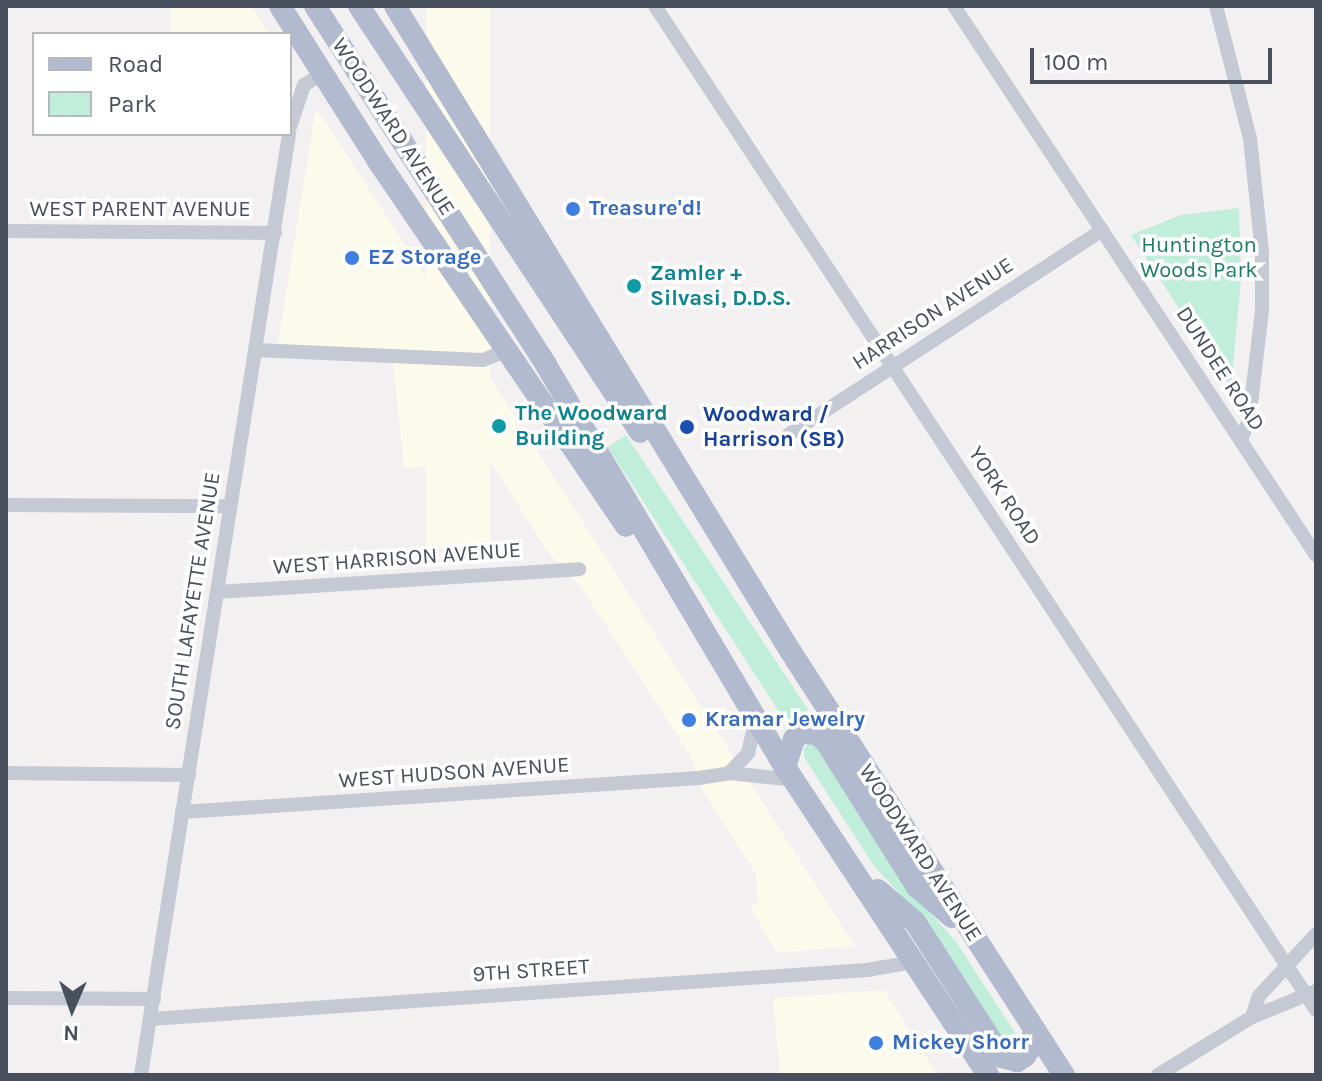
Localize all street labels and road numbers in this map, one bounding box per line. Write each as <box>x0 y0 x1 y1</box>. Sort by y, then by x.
street label: WOODWARD AVENUE <box>326 33 460 221</box>
street label: WEST PARENT AVENUE <box>29 197 251 223</box>
street label: HARRISON AVENUE <box>847 252 1019 376</box>
street label: DUNDEE ROAD <box>1170 302 1270 436</box>
street label: YORK ROAD <box>962 442 1046 550</box>
street label: SOUTH LAFAYETTE AVENUE <box>160 470 226 732</box>
street label: WEST HARRISON AVENUE <box>272 537 522 581</box>
street label: WEST HUDSON AVENUE <box>338 752 570 794</box>
street label: WOODWARD AVENUE <box>853 759 987 947</box>
street label: 9TH STREET <box>472 954 590 988</box>

